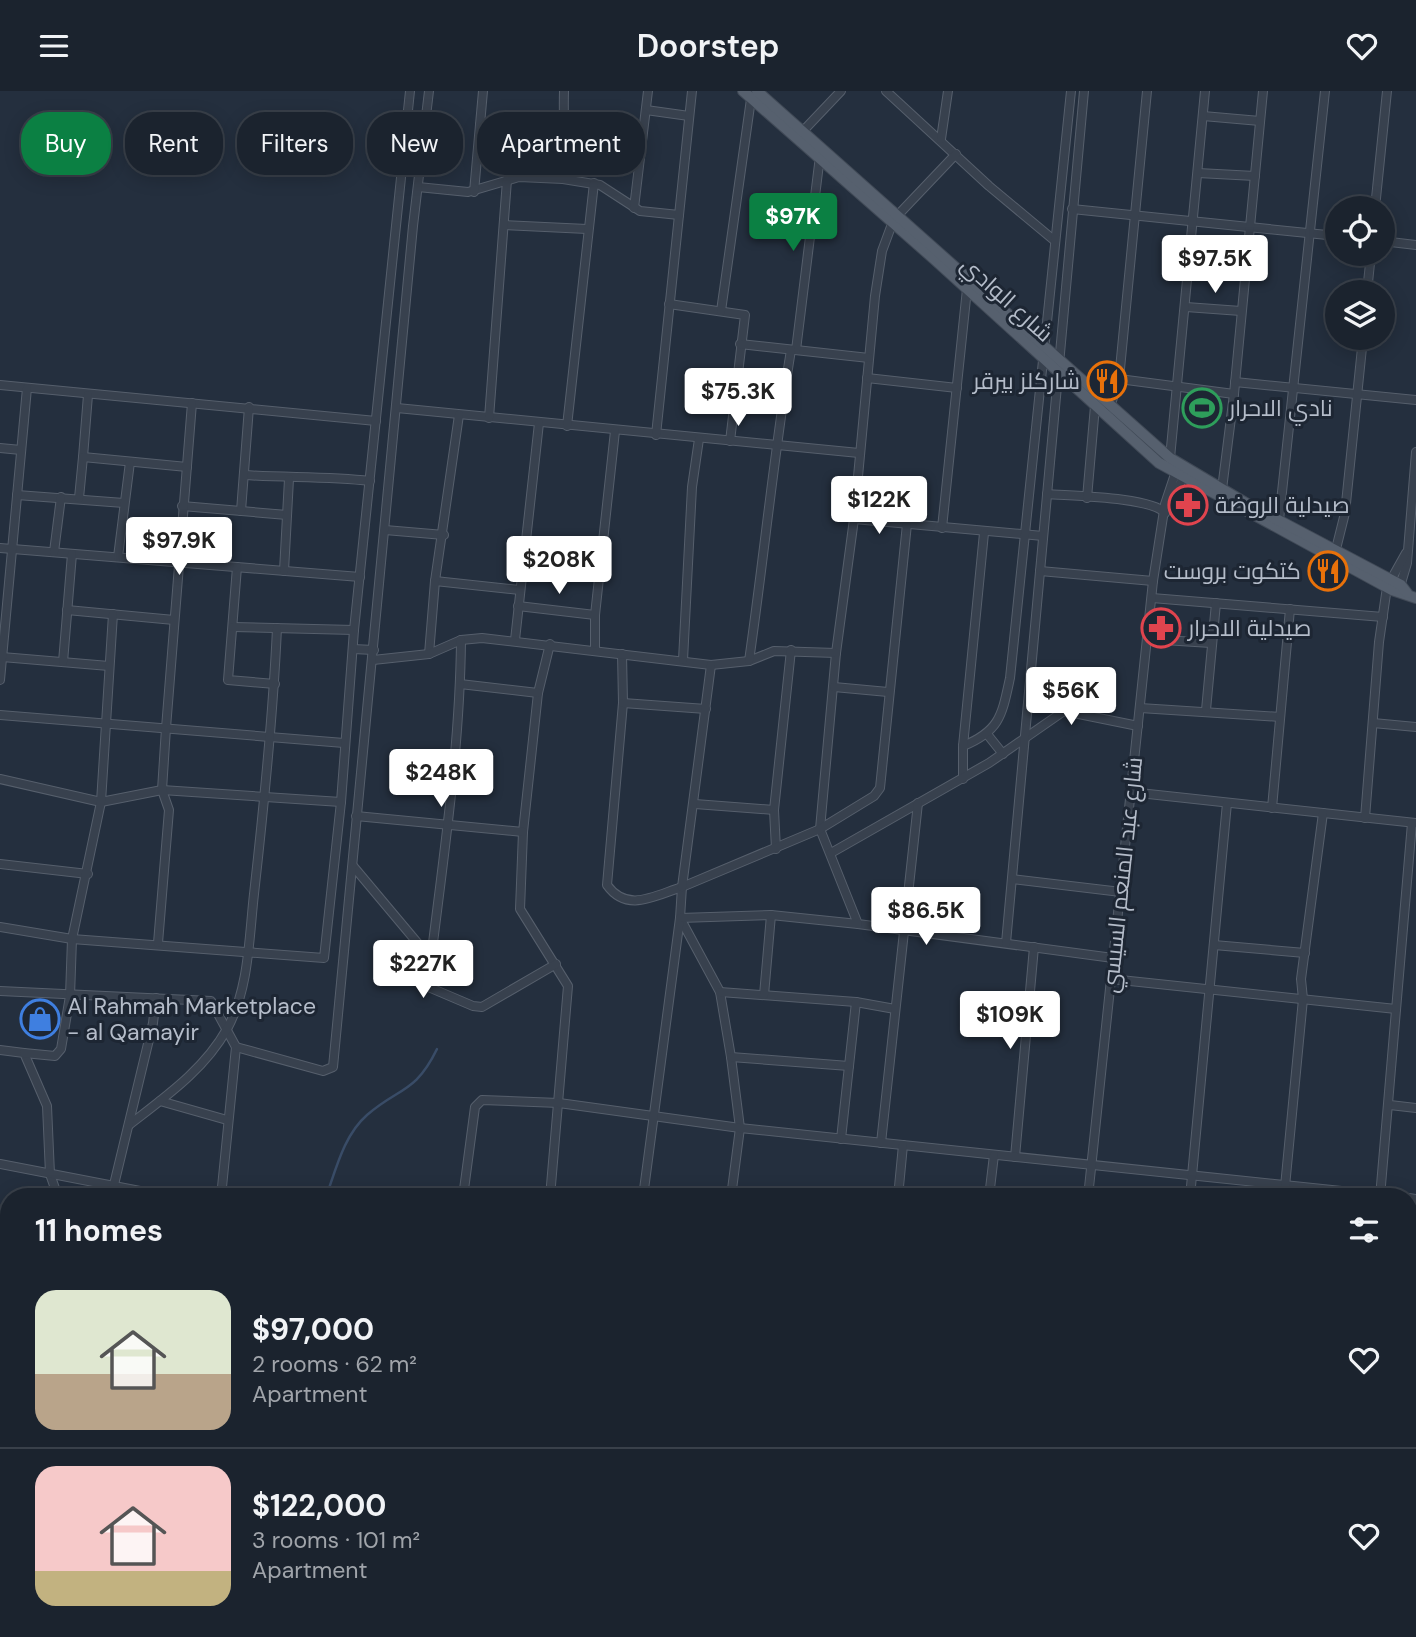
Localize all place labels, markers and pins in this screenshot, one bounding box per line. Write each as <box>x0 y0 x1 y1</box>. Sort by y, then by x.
pin: $97K <box>752 193 834 253</box>
pin: $97.5K <box>1158 235 1272 295</box>
restaurant icon: شاركلز بيرقر <box>1086 360 1128 402</box>
place label: شاركلز بيرقر <box>971 366 1080 396</box>
pin: $75.3K <box>681 369 795 428</box>
sports icon: نادي الاحرار <box>1181 387 1223 429</box>
place label: نادي الاحرار <box>1227 393 1333 426</box>
pin: $122K <box>830 477 928 536</box>
pharmacy icon: صيدلية الروضة <box>1167 484 1209 526</box>
place label: صيدلية الروضة <box>1215 490 1350 520</box>
pin: $97.9K <box>122 517 236 577</box>
pin: $208K <box>510 537 608 596</box>
restaurant icon: كتكوت بروست <box>1307 550 1349 592</box>
place label: كتكوت بروست <box>1164 556 1301 586</box>
pharmacy icon: صيدلية الاحرار <box>1140 607 1182 649</box>
place label: صيدلية الاحرار <box>1186 613 1311 643</box>
pin: $56K <box>1030 667 1112 727</box>
pin: $248K <box>392 749 490 809</box>
pin: $86.5K <box>869 887 983 947</box>
pin: $227K <box>374 941 472 1000</box>
place label: Al Rahmah Marketplace - al Qamayir <box>67 991 316 1047</box>
pin: $109K <box>961 991 1059 1051</box>
shop icon: Al Rahmah Marketplace - al Qamayir <box>19 998 61 1040</box>

